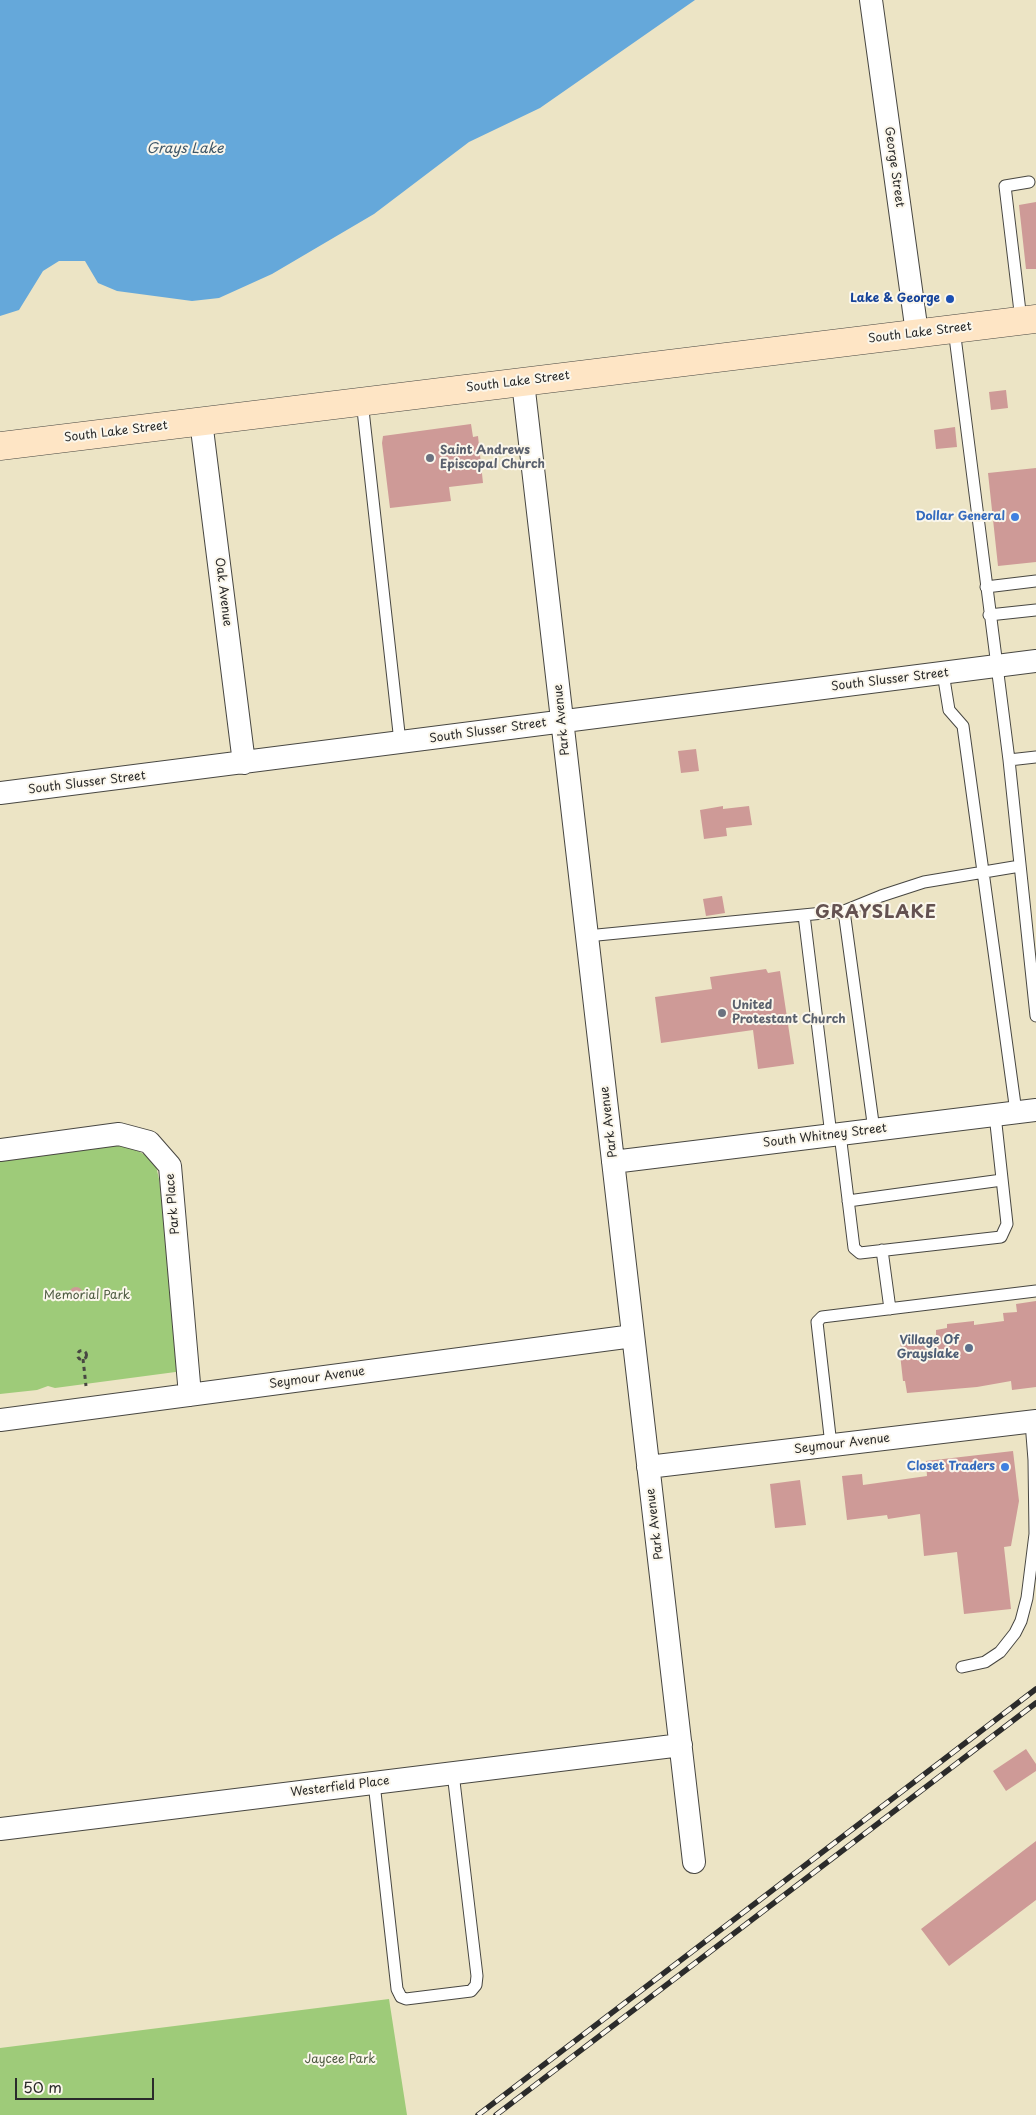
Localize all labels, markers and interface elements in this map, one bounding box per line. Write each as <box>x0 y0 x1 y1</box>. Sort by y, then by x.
street label: George Street <box>881 126 907 208</box>
water label: Grays Lake <box>147 141 223 157</box>
place label: Lake & George <box>850 292 940 306</box>
marker: Lake & George <box>944 293 956 305</box>
street label: South Lake Street <box>867 320 973 346</box>
street label: South Lake Street <box>465 369 571 395</box>
street label: South Lake Street <box>63 419 169 445</box>
place label: Saint Andrews Episcopal Church <box>440 444 545 472</box>
marker: Saint Andrews Episcopal Church <box>424 452 436 464</box>
place label: Dollar General <box>915 510 1005 524</box>
marker: Dollar General <box>1009 511 1021 523</box>
street label: Oak Avenue <box>212 557 234 627</box>
street label: South Slusser Street <box>830 666 950 694</box>
street label: Park Avenue <box>551 684 573 756</box>
street label: South Slusser Street <box>428 716 548 746</box>
street label: South Slusser Street <box>27 769 147 797</box>
district label: GRAYSLAKE <box>816 902 936 924</box>
place label: United Protestant Church <box>732 999 846 1027</box>
marker: United Protestant Church <box>716 1007 728 1019</box>
street label: Park Avenue <box>597 1085 621 1159</box>
street label: South Whitney Street <box>762 1121 888 1151</box>
street label: Park Place <box>163 1173 183 1235</box>
park label: Memorial Park <box>44 1289 130 1303</box>
place label: Village Of Grayslake <box>897 1334 959 1362</box>
marker: Village Of Grayslake <box>963 1342 975 1354</box>
street label: Seymour Avenue <box>268 1364 366 1392</box>
street label: Seymour Avenue <box>793 1431 891 1457</box>
place label: Closet Traders <box>907 1460 995 1474</box>
marker: Closet Traders <box>999 1461 1011 1473</box>
street label: Park Avenue <box>643 1487 667 1561</box>
street label: Westerfield Place <box>290 1774 390 1800</box>
park label: Jaycee Park <box>304 2053 376 2067</box>
scale bar <box>18 2068 156 2100</box>
text: 50 m <box>23 2075 62 2098</box>

